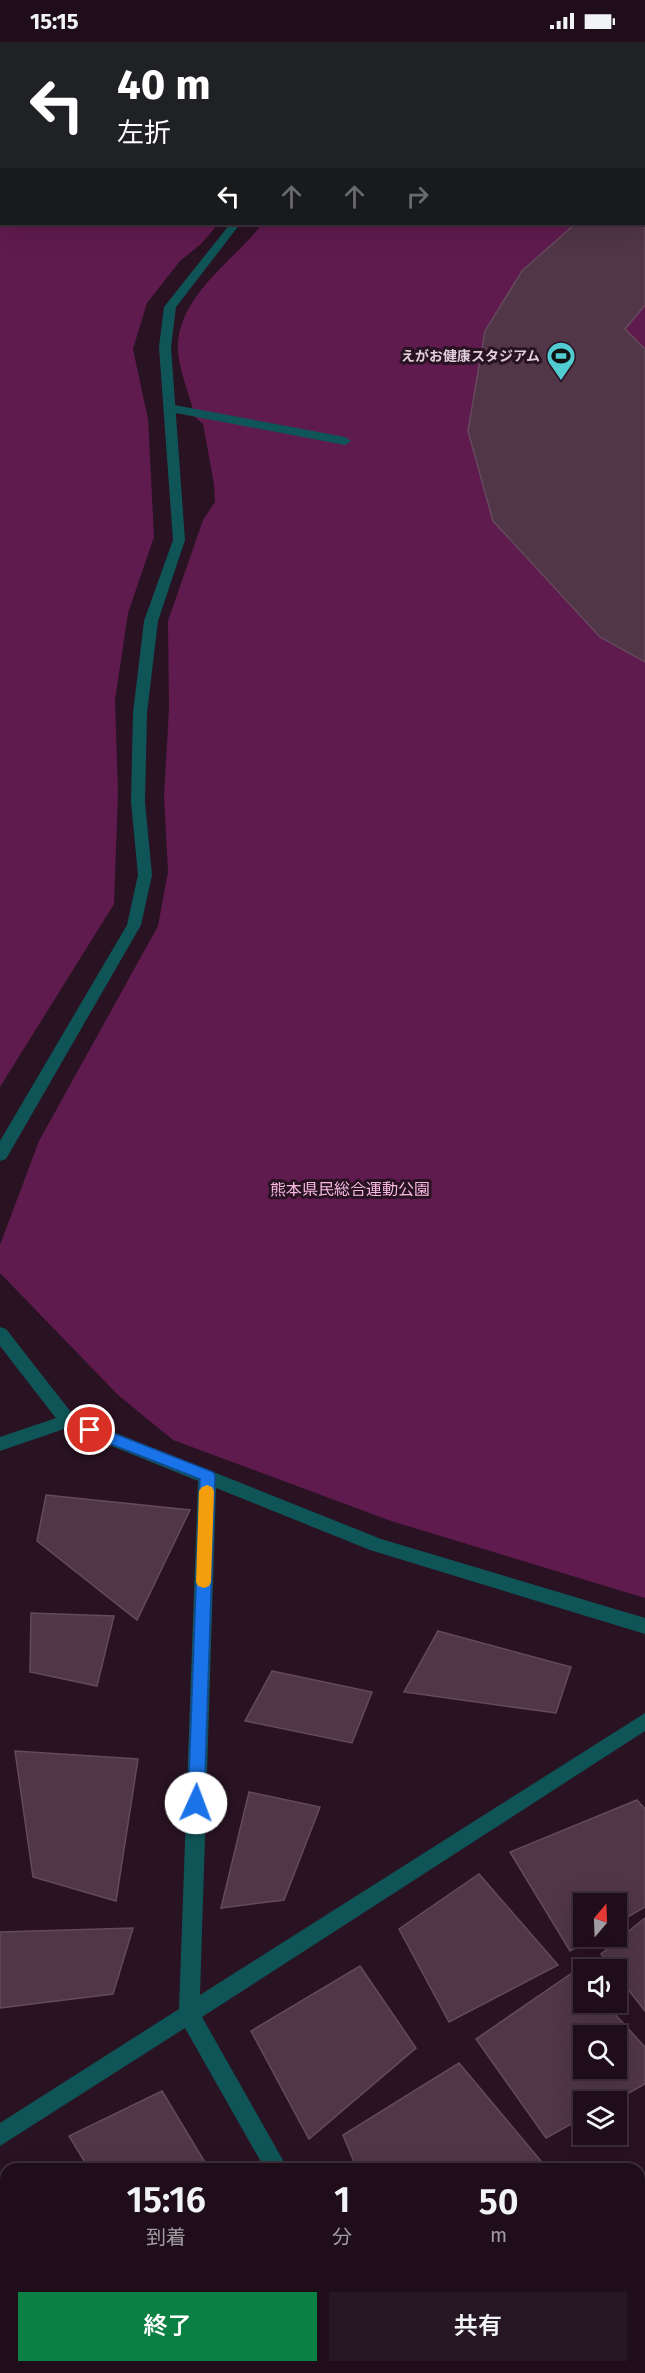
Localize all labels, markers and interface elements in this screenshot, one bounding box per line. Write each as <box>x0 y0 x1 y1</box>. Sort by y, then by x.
text: 15:15 <box>30 8 79 35</box>
text: 40 m <box>117 60 211 110</box>
icon: left <box>18 66 96 144</box>
text: 左折 <box>117 117 171 149</box>
icon: left <box>212 180 245 213</box>
icon: ahead <box>275 180 308 213</box>
icon: ahead <box>338 180 371 213</box>
icon: right <box>401 180 434 213</box>
sports icon: えがお健康スタジアム <box>545 340 577 382</box>
place label: えがお健康スタジアム <box>401 348 540 365</box>
park label: 熊本県民総合運動公園 <box>270 1180 430 1199</box>
pin <box>64 1404 115 1455</box>
icon: arrive <box>73 1413 106 1446</box>
position arrow <box>164 1771 228 1835</box>
north arrow <box>573 1893 627 1947</box>
map controls <box>573 1893 627 2145</box>
button: sound <box>573 1959 627 2013</box>
button: search <box>573 2025 627 2079</box>
button: layers <box>573 2091 627 2145</box>
text: 15:16 <box>126 2178 206 2222</box>
text: 1 <box>334 2178 350 2222</box>
text: 50 <box>479 2180 518 2224</box>
text: m <box>490 2223 507 2247</box>
text: 到着 <box>146 2225 186 2249</box>
text: 分 <box>332 2225 352 2249</box>
button: 終了 <box>18 2292 317 2361</box>
button: 共有 <box>329 2292 627 2361</box>

